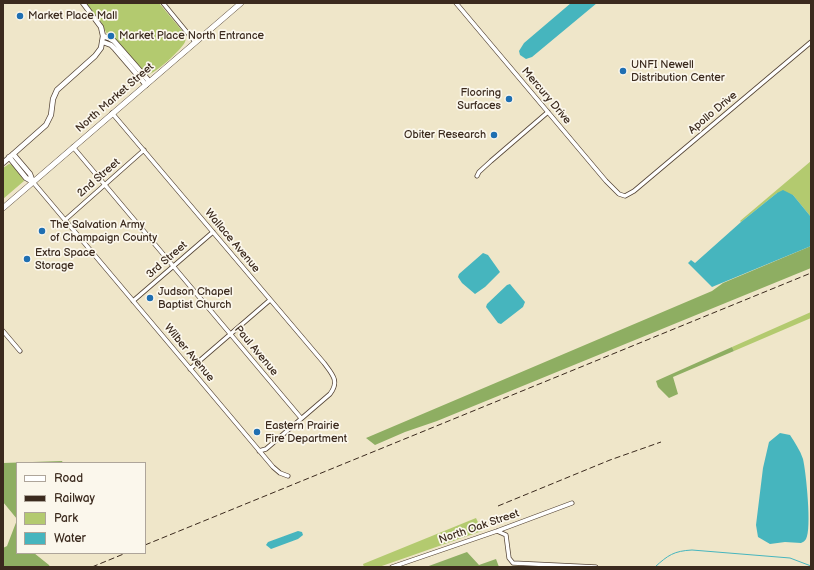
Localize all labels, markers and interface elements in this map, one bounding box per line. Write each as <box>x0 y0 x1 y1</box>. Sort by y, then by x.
place label: Market Place Mall <box>28 9 117 23</box>
marker: Market Place Mall <box>15 11 25 21</box>
place label: Market Place North Entrance <box>119 29 264 43</box>
marker: Market Place North Entrance <box>106 31 116 41</box>
place label: UNFI Newell Distribution Center <box>631 58 725 84</box>
street label: North Market Street <box>73 61 157 135</box>
street label: Mercury Drive <box>518 65 574 127</box>
marker: UNFI Newell Distribution Center <box>618 66 628 76</box>
place label: Flooring Surfaces <box>457 86 501 112</box>
street label: Apollo Drive <box>686 89 740 137</box>
marker: Flooring Surfaces <box>504 94 514 104</box>
place label: Obiter Research <box>404 128 486 142</box>
marker: Obiter Research <box>489 130 499 140</box>
street label: 2nd Street <box>75 156 123 200</box>
street label: Wallace Avenue <box>202 207 262 275</box>
place label: The Salvation Army of Champaign County <box>50 218 157 244</box>
marker: The Salvation Army of Champaign County <box>37 226 47 236</box>
street label: 3rd Street <box>144 239 190 281</box>
place label: Extra Space Storage <box>35 246 95 272</box>
marker: Extra Space Storage <box>22 254 32 264</box>
place label: Judson Chapel Baptist Church <box>158 285 233 311</box>
marker: Judson Chapel Baptist Church <box>145 293 155 303</box>
street label: Wilber Avenue <box>161 322 217 384</box>
street label: Paul Avenue <box>231 323 281 379</box>
place label: Eastern Prairie Fire Department <box>265 419 347 445</box>
marker: Eastern Prairie Fire Department <box>252 427 262 437</box>
legend <box>16 462 146 554</box>
text: Road <box>54 471 83 486</box>
text: Railway <box>54 491 95 506</box>
street label: North Oak Street <box>437 507 521 547</box>
text: Park <box>54 511 78 526</box>
text: Water <box>54 531 86 546</box>

